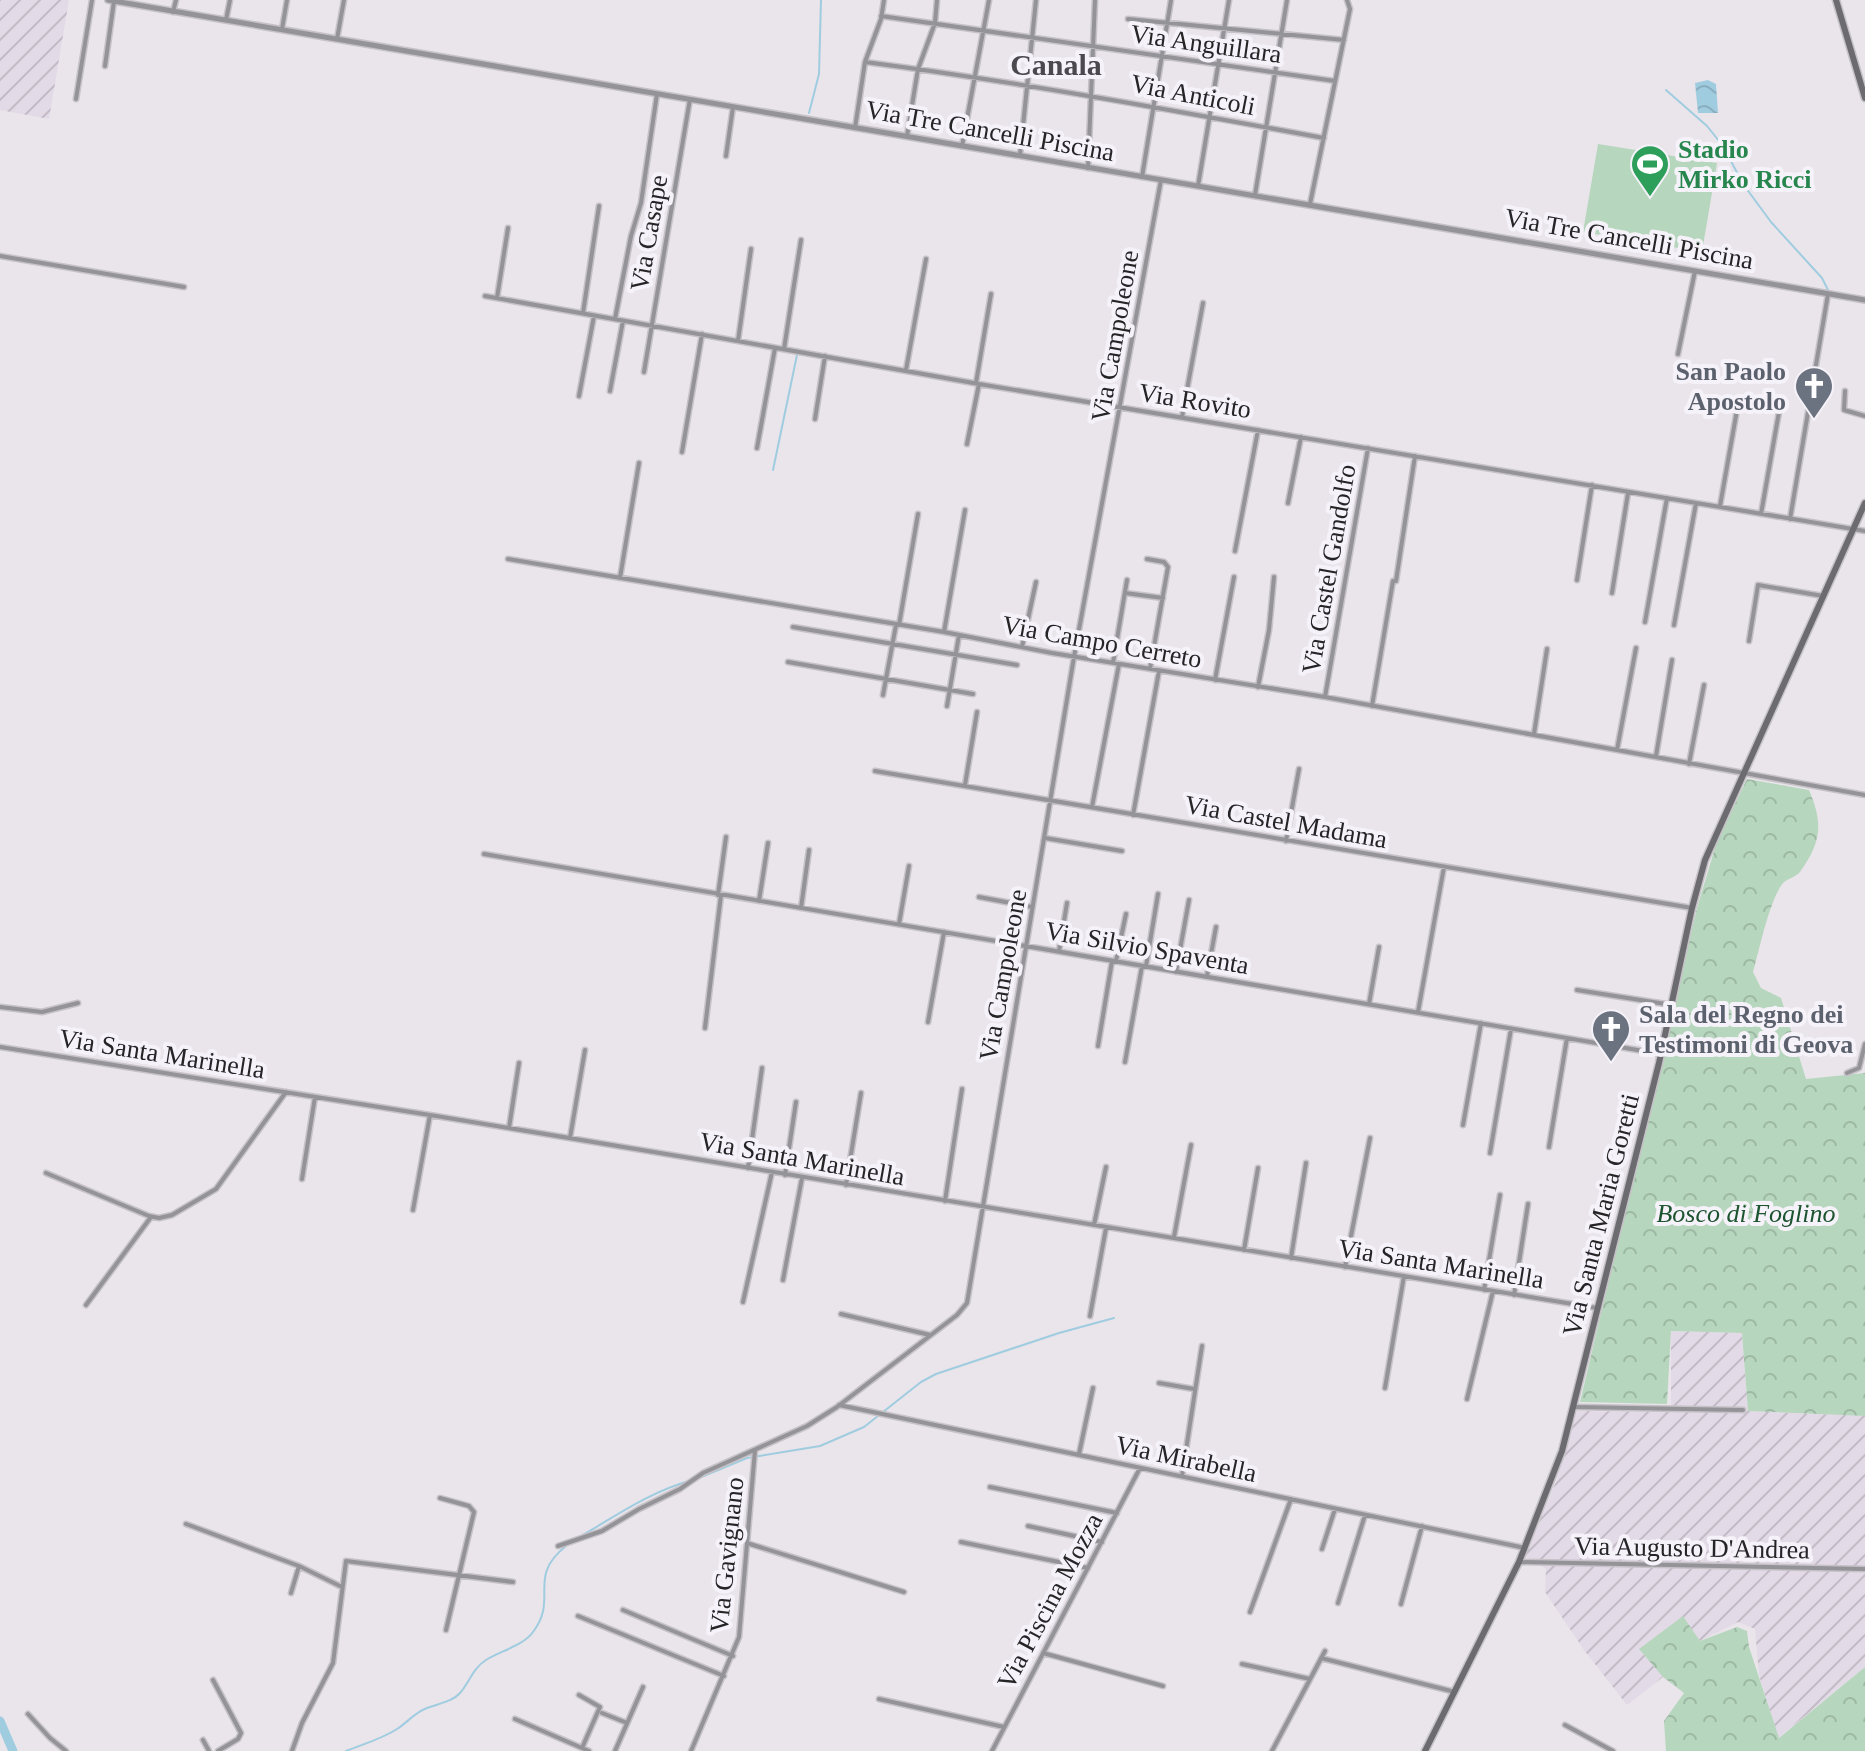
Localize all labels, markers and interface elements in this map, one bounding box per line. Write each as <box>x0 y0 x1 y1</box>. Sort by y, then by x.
street label: Via Anguillara <box>1129 19 1284 69</box>
district label: Canala <box>1010 48 1102 81</box>
street label: Via Anticoli <box>1128 69 1258 121</box>
street label: Via Tre Cancelli Piscina <box>863 95 1117 167</box>
place label: Stadio Mirko Ricci <box>1678 135 1812 194</box>
sports icon: Stadio Mirko Ricci <box>1629 143 1671 198</box>
street label: Via Casape <box>625 173 673 293</box>
street label: Via Tre Cancelli Piscina <box>1502 203 1756 275</box>
street label: Via Campoleone <box>1086 248 1144 424</box>
place label: San Paolo Apostolo <box>1675 357 1786 416</box>
church icon: San Paolo Apostolo <box>1793 365 1835 420</box>
street label: Via Rovito <box>1137 378 1253 424</box>
street label: Via Castel Gandolfo <box>1296 462 1362 676</box>
street label: Via Campo Cerreto <box>1000 610 1204 674</box>
street label: Via Castel Madama <box>1183 790 1390 854</box>
street label: Via Campoleone <box>974 887 1032 1063</box>
street label: Via Silvio Spaventa <box>1043 916 1252 980</box>
place label: Sala del Regno dei Testimoni di Geova <box>1639 1000 1853 1059</box>
church icon: Sala del Regno dei Testimoni di Geova <box>1590 1008 1632 1063</box>
street label: Via Santa Marinella <box>57 1023 267 1085</box>
street label: Via Santa Maria Goretti <box>1557 1091 1645 1339</box>
street label: Via Santa Marinella <box>697 1127 907 1191</box>
park label: Bosco di Foglino <box>1656 1199 1836 1228</box>
street label: Via Santa Marinella <box>1336 1233 1546 1295</box>
street label: Via Mirabella <box>1113 1430 1260 1488</box>
street label: Via Gavignano <box>704 1476 750 1634</box>
street label: Via Piscina Mozza <box>991 1508 1109 1694</box>
street label: Via Augusto D'Andrea <box>1574 1531 1811 1565</box>

